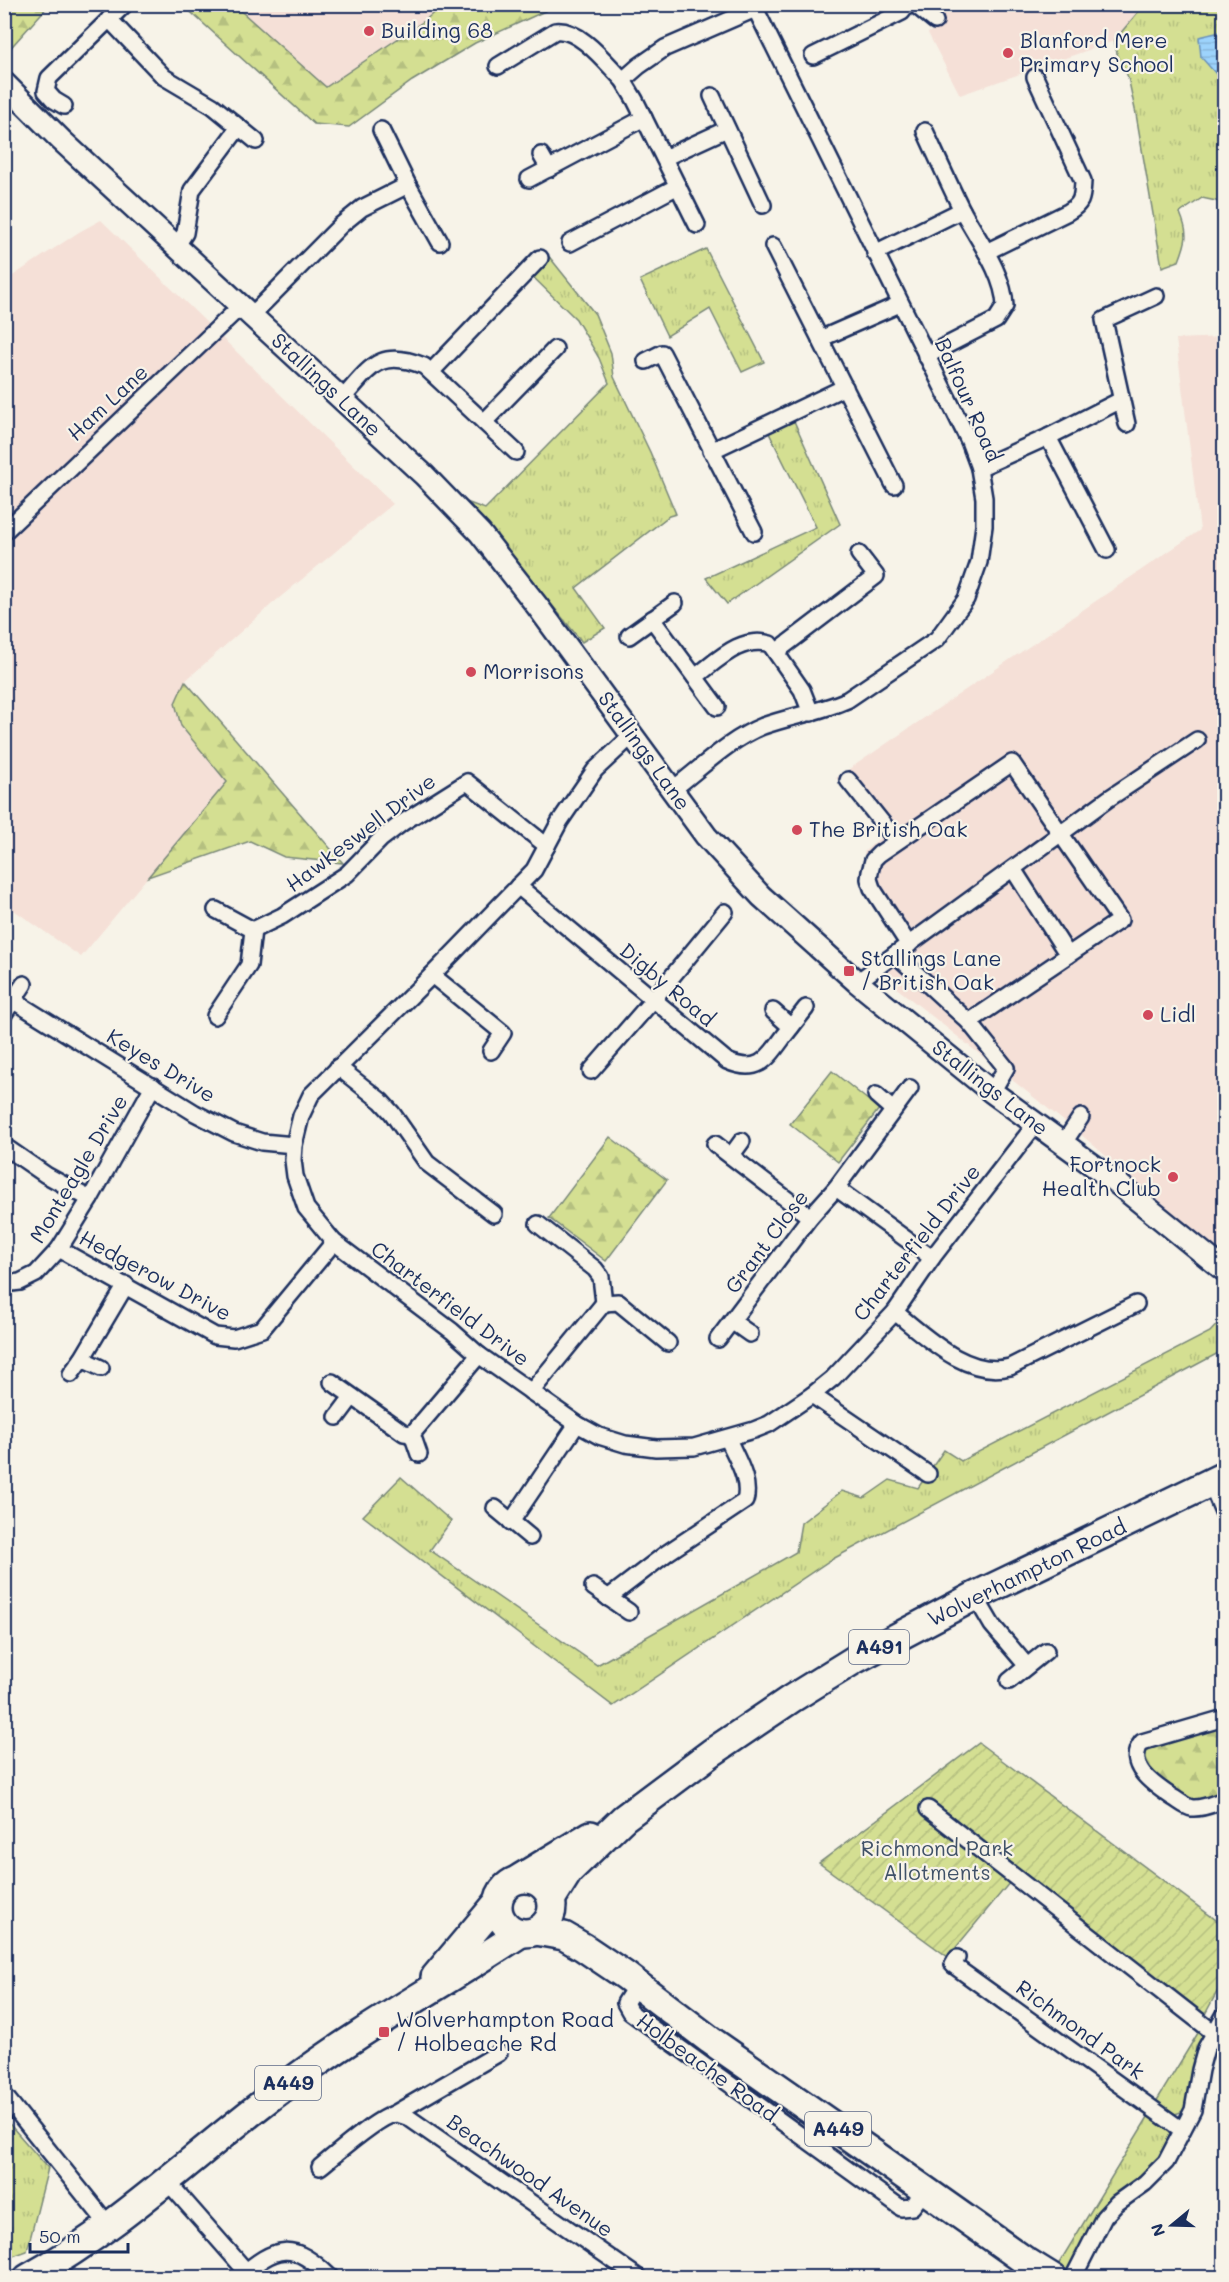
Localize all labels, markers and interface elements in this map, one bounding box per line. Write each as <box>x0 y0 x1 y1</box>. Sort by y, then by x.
place label: Building 68 <box>381 16 493 43</box>
marker: Building 68 <box>362 24 376 38</box>
place label: Blanford Mere Primary School <box>1020 26 1174 77</box>
marker: Blanford Mere Primary School <box>1001 46 1015 60</box>
street label: Stallings Lane <box>266 326 388 442</box>
street label: Balfour Road <box>930 333 1009 466</box>
street label: Ham Lane <box>61 358 153 446</box>
place label: Morrisons <box>483 657 584 684</box>
marker: Morrisons <box>464 665 478 679</box>
street label: Stallings Lane <box>593 685 697 815</box>
street label: Hawkeswell Drive <box>280 767 440 897</box>
place label: The British Oak <box>809 815 968 842</box>
marker: The British Oak <box>790 823 804 837</box>
street label: Digby Road <box>615 936 721 1032</box>
place label: Stallings Lane / British Oak <box>861 944 1002 995</box>
marker: Stallings Lane / British Oak <box>842 964 856 978</box>
place label: Lidl <box>1160 1000 1196 1027</box>
marker: Lidl <box>1141 1008 1155 1022</box>
street label: Keyes Drive <box>102 1022 221 1108</box>
street label: Stallings Lane <box>927 1033 1055 1141</box>
street label: Monteagle Drive <box>23 1089 133 1248</box>
place label: Fortnock Health Club <box>1042 1150 1161 1201</box>
street label: Charterfield Drive <box>846 1158 985 1326</box>
marker: Fortnock Health Club <box>1166 1170 1180 1184</box>
street label: Grant Close <box>718 1184 814 1298</box>
street label: Hedgerow Drive <box>75 1223 236 1326</box>
street label: Charterfield Drive <box>366 1234 536 1371</box>
street label: Wolverhampton Road <box>923 1512 1130 1632</box>
road number: A491 <box>849 1630 909 1664</box>
park label: Richmond Park Allotments <box>861 1834 1013 1885</box>
street label: Richmond Park <box>1011 1973 1151 2085</box>
place label: Wolverhampton Road / Holbeache Rd <box>396 2005 614 2056</box>
street label: Holbeache Road <box>632 2006 784 2127</box>
marker: Wolverhampton Road / Holbeache Rd <box>377 2025 391 2039</box>
road number: A449 <box>255 2066 321 2100</box>
street label: Beachwood Avenue <box>442 2107 619 2242</box>
road number: A449 <box>805 2112 871 2146</box>
north arrow <box>1142 2195 1202 2255</box>
scale bar <box>30 2216 128 2254</box>
text: N <box>1145 2221 1169 2239</box>
text: 50 m <box>39 2224 81 2248</box>

